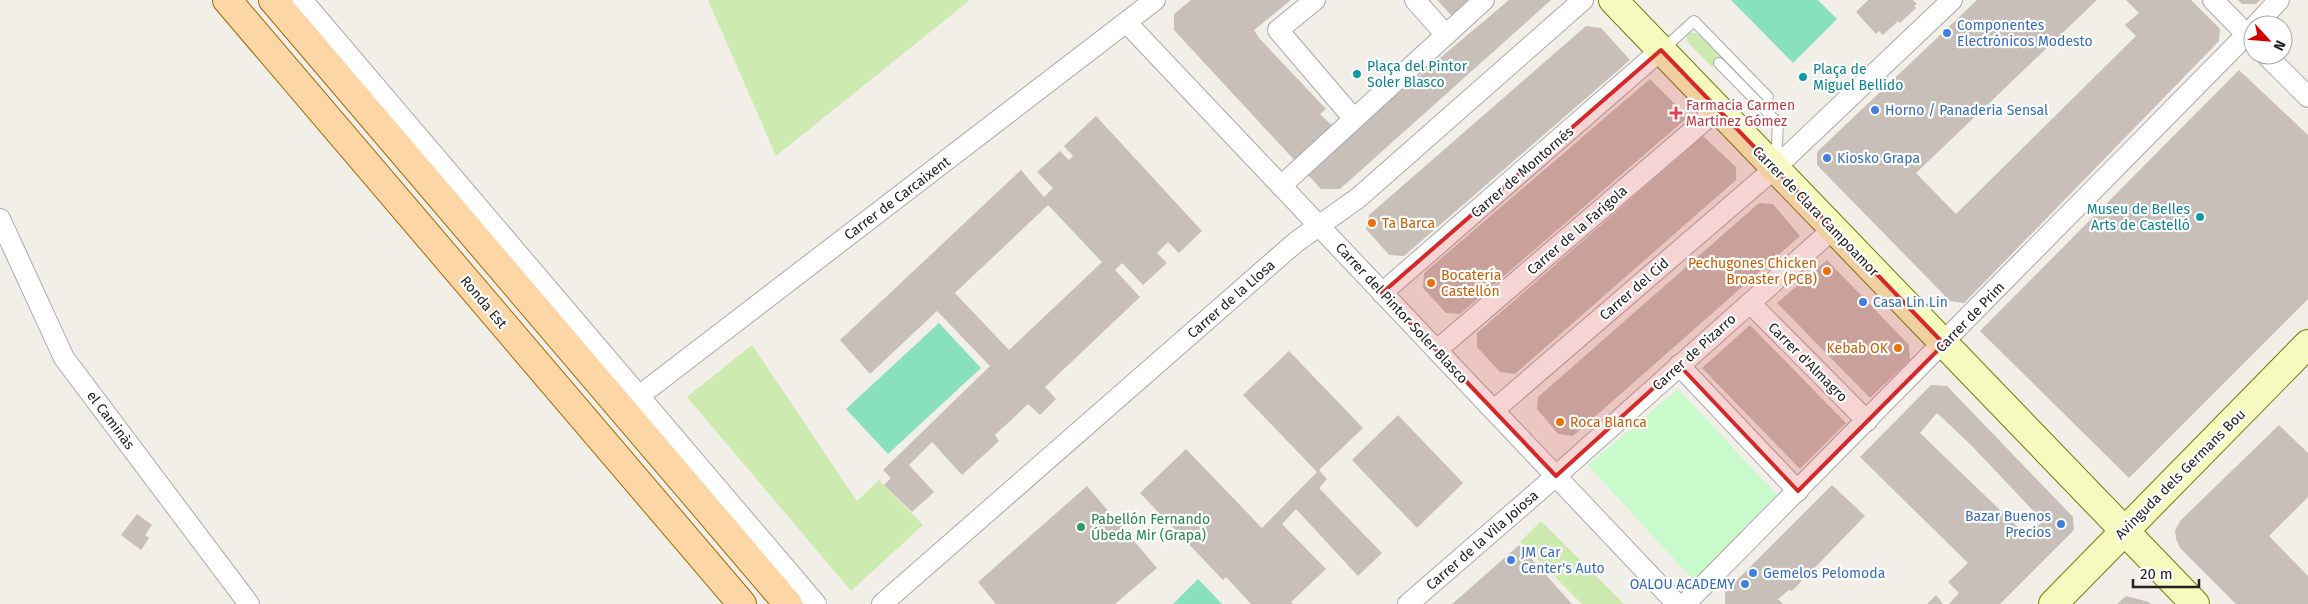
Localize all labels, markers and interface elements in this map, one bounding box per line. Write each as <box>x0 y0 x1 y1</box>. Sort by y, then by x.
north arrow <box>2243 15 2293 65</box>
place label: Componentes Electrónicos Modesto <box>1957 17 2093 50</box>
marker: Componentes Electrónicos Modesto <box>1941 27 1953 39</box>
text: N <box>2270 38 2289 53</box>
place label: Plaça del Pintor Soler Blasco <box>1367 58 1468 91</box>
place label: Plaça de Miguel Bellido <box>1813 61 1903 94</box>
marker: Plaça del Pintor Soler Blasco <box>1351 68 1363 80</box>
marker: Plaça de Miguel Bellido <box>1797 71 1809 83</box>
place label: Farmacia Carmen Martinez Gómez <box>1686 97 1795 130</box>
place label: Horno / Panaderia Sensal <box>1885 102 2048 119</box>
marker: Horno / Panaderia Sensal <box>1869 104 1881 116</box>
marker: Farmacia Carmen Martinez Gómez <box>1670 107 1682 119</box>
street label: Carrer de Montornés <box>1468 123 1577 222</box>
street label: Carrer de Clara Campoamor <box>1749 143 1883 280</box>
place label: Kiosko Grapa <box>1837 150 1920 167</box>
street label: Carrer de Carcaixent <box>841 152 954 244</box>
marker: Kiosko Grapa <box>1821 152 1833 164</box>
street label: Carrer de la Farigola <box>1524 182 1631 279</box>
place label: Museu de Belles Arts de Castelló <box>2087 201 2190 234</box>
marker: Museu de Belles Arts de Castelló <box>2194 211 2206 223</box>
place label: Ta Barca <box>1382 215 1435 232</box>
marker: Ta Barca <box>1366 217 1378 229</box>
street label: Carrer del Pintor Soler Blasco <box>1332 239 1471 387</box>
street label: Carrer del Cid <box>1596 255 1673 324</box>
place label: Pechugones Chicken Broaster (PCB) <box>1688 255 1817 288</box>
street label: Carrer de la Llosa <box>1184 257 1279 342</box>
marker: Pechugones Chicken Broaster (PCB) <box>1821 265 1833 277</box>
place label: Bocatería Castellón <box>1441 267 1501 300</box>
street label: Ronda Est <box>457 273 511 333</box>
marker: Bocatería Castellón <box>1425 277 1437 289</box>
street label: Carrer de Prim <box>1933 279 2008 356</box>
place label: Casa Lin Lin <box>1873 294 1948 311</box>
marker: Casa Lin Lin <box>1857 296 1869 308</box>
street label: Carrer de Pizarro <box>1649 310 1740 394</box>
street label: Carrer d'Almagro <box>1764 319 1851 406</box>
place label: Kebab OK <box>1827 340 1889 357</box>
marker: Kebab OK <box>1892 342 1904 354</box>
street label: el Caminàs <box>83 388 138 453</box>
street label: Avinguda dels Germans Bou <box>2112 406 2249 543</box>
place label: Roca Blanca <box>1570 414 1647 431</box>
marker: Roca Blanca <box>1554 416 1566 428</box>
street label: Carrer de la Vila Joiosa <box>1423 487 1542 594</box>
place label: Bazar Buenos Precios <box>1965 508 2051 541</box>
place label: Pabellón Fernando Úbeda Mir (Grapa) <box>1091 511 1210 544</box>
marker: Bazar Buenos Precios <box>2055 518 2067 530</box>
marker: Pabellón Fernando Úbeda Mir (Grapa) <box>1075 521 1087 533</box>
place label: JM Car Center's Auto <box>1521 544 1605 577</box>
marker: JM Car Center's Auto <box>1505 554 1517 566</box>
scale bar <box>2133 556 2199 588</box>
place label: Gemelos Pelomoda <box>1763 565 1885 582</box>
text: 20 m <box>2140 565 2173 583</box>
marker: Gemelos Pelomoda <box>1747 567 1759 579</box>
place label: OALOU ACADEMY <box>1630 576 1735 593</box>
marker: OALOU ACADEMY <box>1739 578 1751 590</box>

